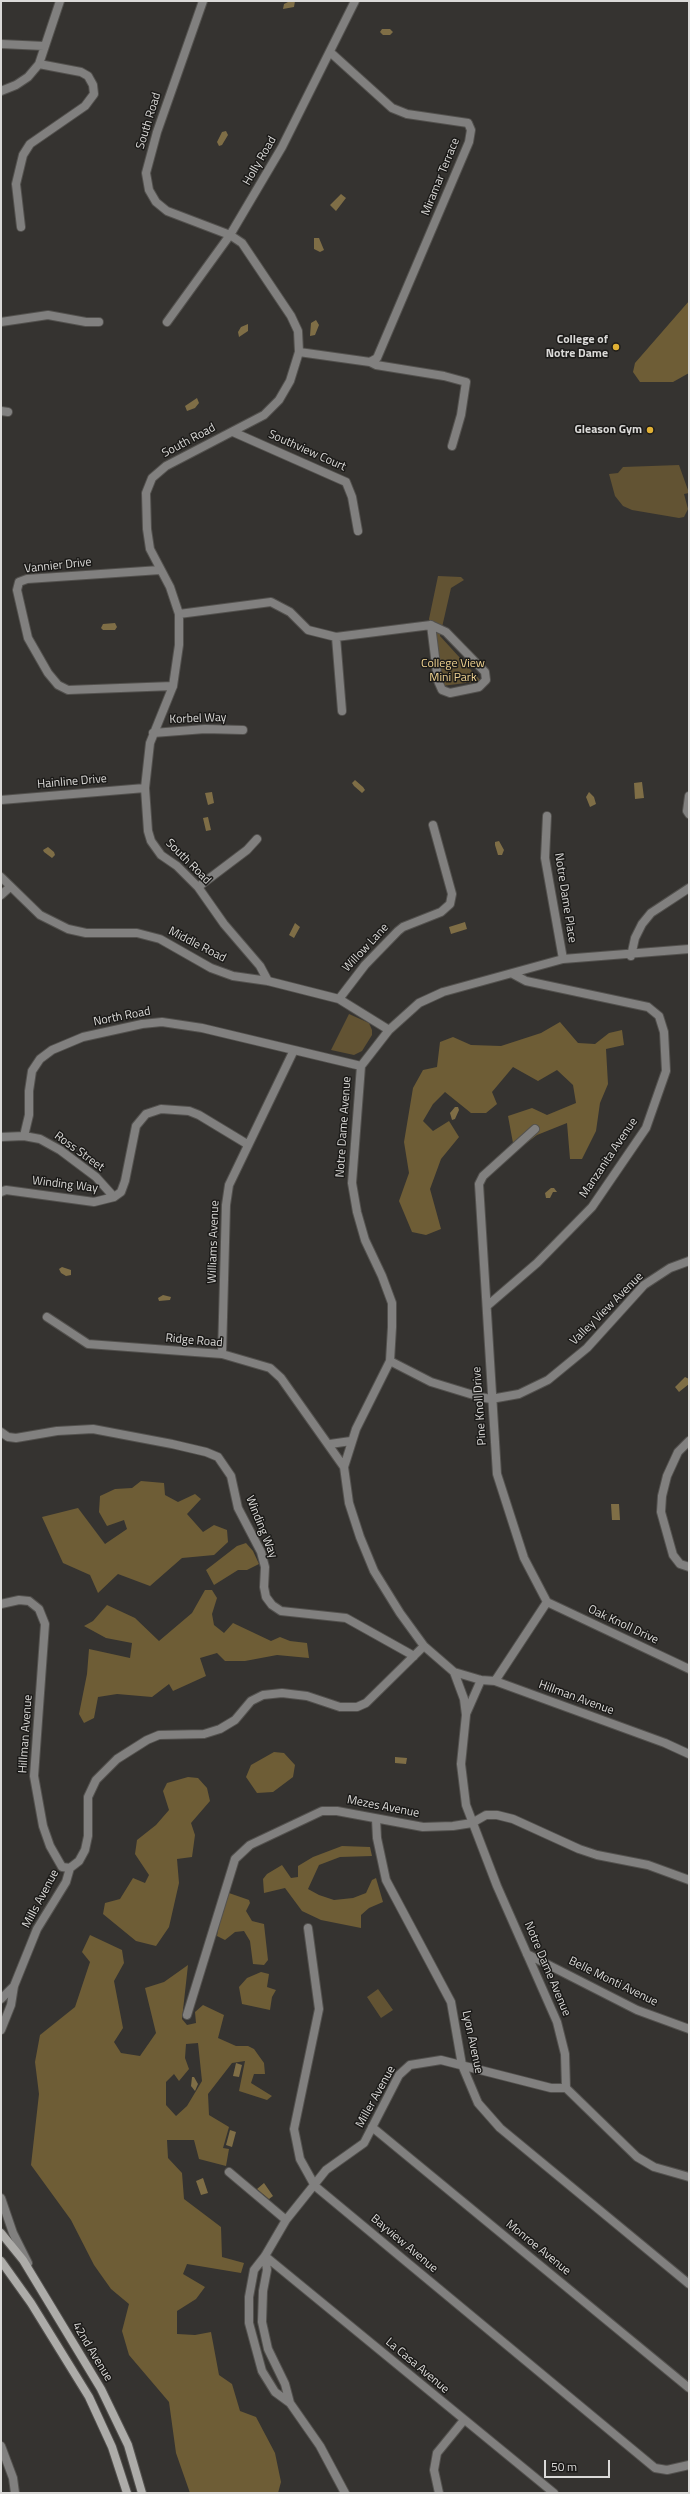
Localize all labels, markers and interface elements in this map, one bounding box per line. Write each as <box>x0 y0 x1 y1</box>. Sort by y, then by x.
street label: South Road <box>134 91 164 151</box>
street label: Holly Road <box>240 134 280 188</box>
street label: Miramar Terrace <box>419 136 463 218</box>
place label: College of Notre Dame <box>546 333 608 361</box>
marker: College of Notre Dame <box>611 342 621 352</box>
street label: South Road <box>160 421 218 461</box>
place label: Gleason Gym <box>575 423 642 437</box>
marker: Gleason Gym <box>645 425 655 435</box>
street label: Southview Court <box>266 427 348 475</box>
street label: Vannier Drive <box>24 555 92 577</box>
park label: College View Mini Park <box>421 657 485 685</box>
street label: Korbel Way <box>169 711 227 727</box>
street label: Hainline Drive <box>37 772 107 792</box>
street label: South Road <box>162 836 214 888</box>
street label: Notre Dame Place <box>551 852 579 944</box>
street label: Willow Lane <box>340 921 392 975</box>
street label: Middle Road <box>166 924 228 966</box>
street label: North Road <box>92 1004 152 1030</box>
street label: Notre Dame Avenue <box>333 1076 355 1178</box>
street label: Manzanita Avenue <box>577 1115 641 1201</box>
street label: Ross Street <box>51 1129 107 1175</box>
street label: Winding Way <box>31 1174 99 1196</box>
street label: Williams Avenue <box>205 1200 223 1284</box>
street label: Valley View Avenue <box>567 1269 647 1349</box>
street label: Ridge Road <box>165 1331 223 1351</box>
street label: Pine Knoll Drive <box>470 1366 490 1446</box>
street label: Winding Way <box>242 1494 280 1560</box>
street label: Oak Knoll Drive <box>585 1602 661 1648</box>
street label: Hillman Avenue <box>536 1678 616 1718</box>
street label: Hillman Avenue <box>16 1694 36 1774</box>
street label: Mezes Avenue <box>346 1793 420 1821</box>
street label: Mills Avenue <box>20 1867 62 1931</box>
street label: Notre Dame Avenue <box>521 1920 573 2018</box>
street label: Belle Monti Avenue <box>566 1954 660 2010</box>
street label: Lyon Avenue <box>458 2009 486 2075</box>
street label: Miller Avenue <box>353 2063 399 2131</box>
street label: Bayview Avenue <box>368 2212 440 2276</box>
street label: Monroe Avenue <box>503 2217 573 2279</box>
street label: 42nd Avenue <box>69 2320 115 2384</box>
street label: La Casa Avenue <box>382 2335 452 2397</box>
scale bar <box>546 2452 612 2478</box>
text: 50 m <box>551 2457 577 2476</box>

